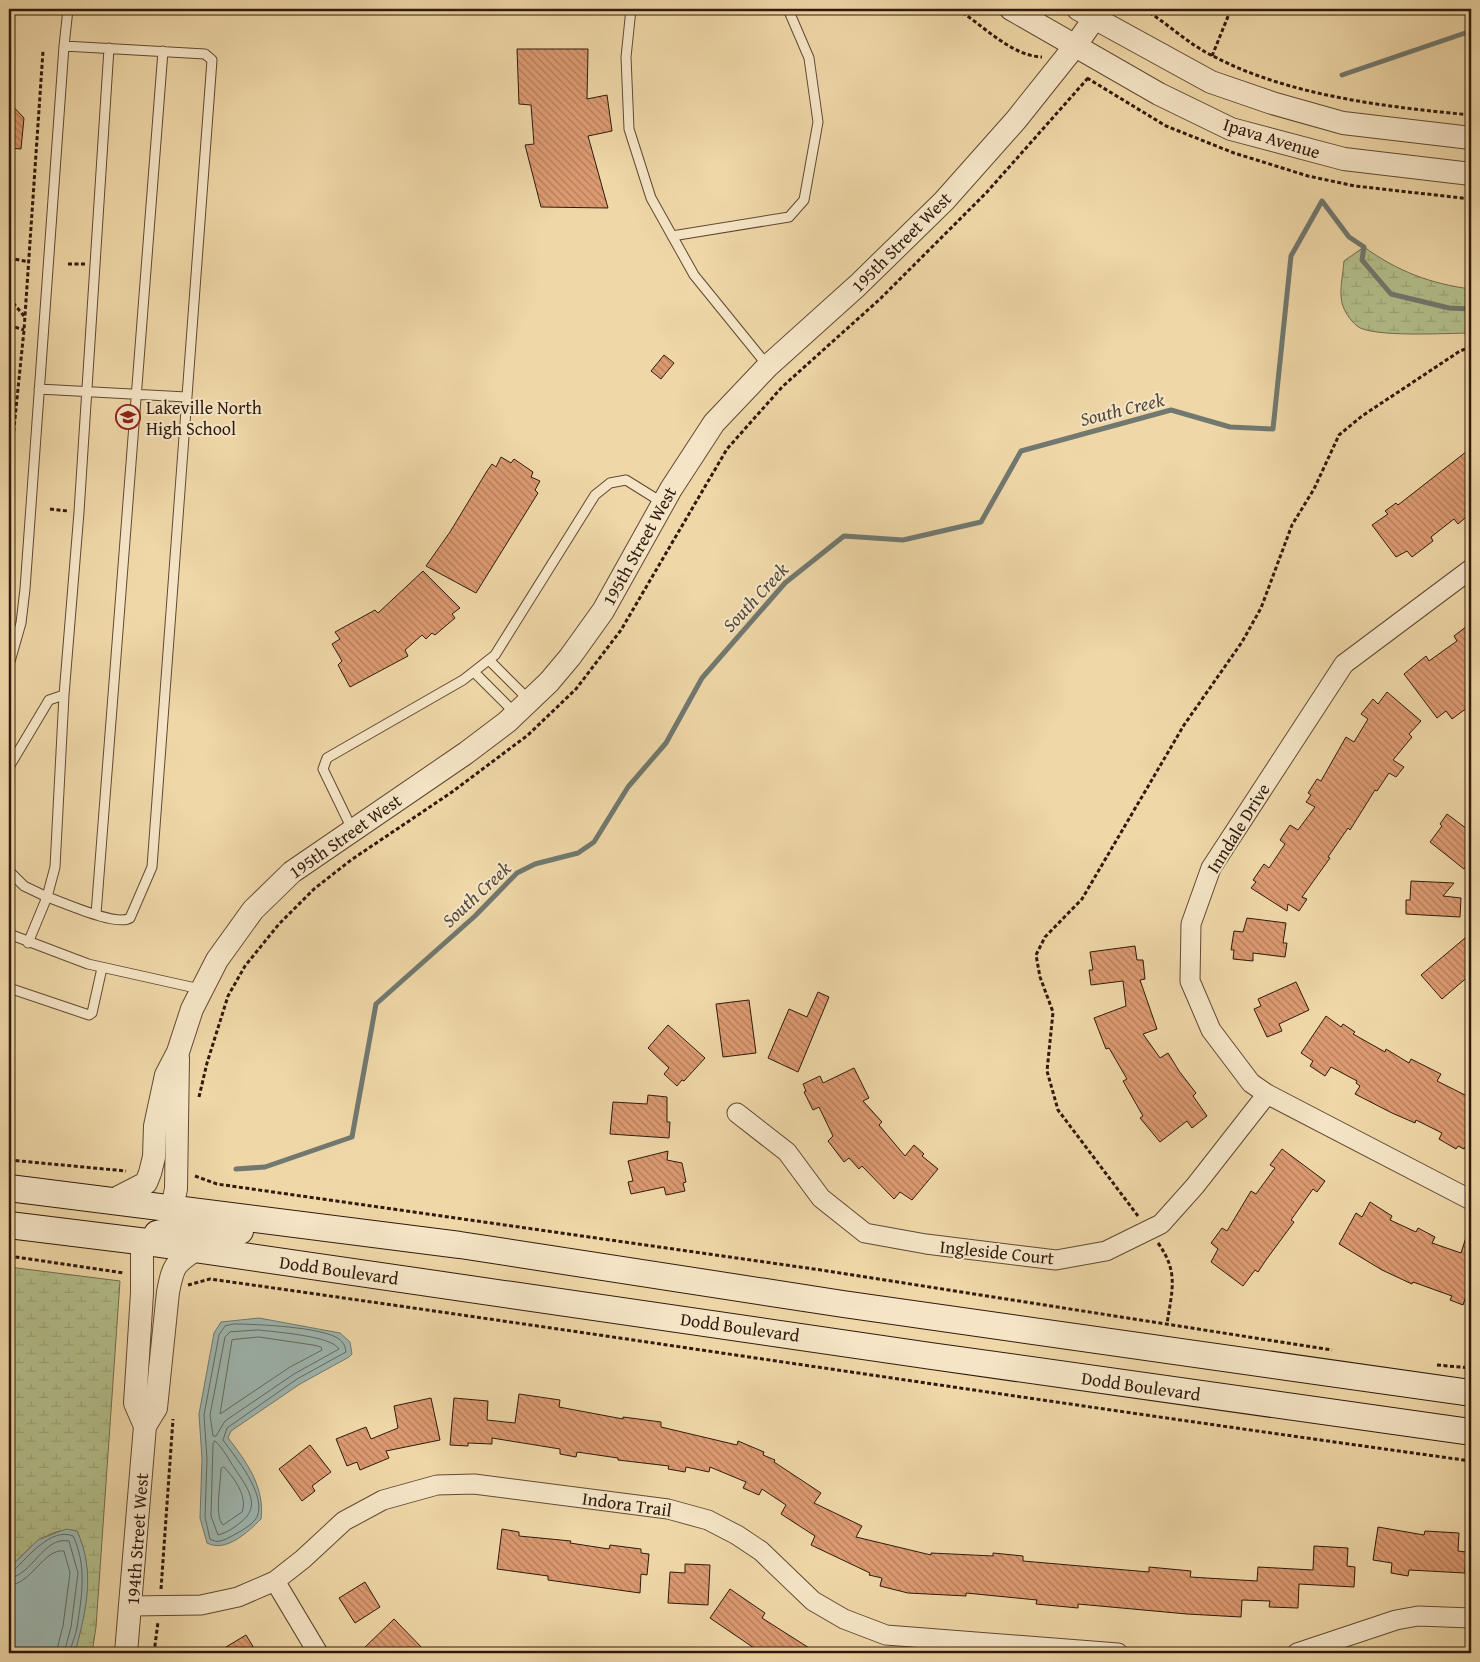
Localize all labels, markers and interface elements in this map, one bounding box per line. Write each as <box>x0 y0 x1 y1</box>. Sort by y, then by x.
street label: Ipava Avenue <box>1220 110 1324 166</box>
street label: 195th Street West <box>845 185 958 298</box>
water label: South Creek <box>1077 385 1167 433</box>
place label: Lakeville North High School <box>146 394 262 442</box>
school or university icon: Lakeville North High School <box>115 404 141 430</box>
street label: 195th Street West <box>595 481 683 610</box>
water label: South Creek <box>715 556 795 638</box>
street label: Inndale Drive <box>1200 778 1276 878</box>
street label: 195th Street West <box>283 787 408 885</box>
water label: South Creek <box>435 854 517 934</box>
street label: Ingleside Court <box>939 1233 1056 1271</box>
street label: Dodd Boulevard <box>278 1248 401 1292</box>
street label: Dodd Boulevard <box>679 1305 802 1349</box>
street label: Dodd Boulevard <box>1080 1364 1203 1408</box>
street label: 194th Street West <box>119 1471 155 1606</box>
street label: Indora Trail <box>581 1484 673 1524</box>

